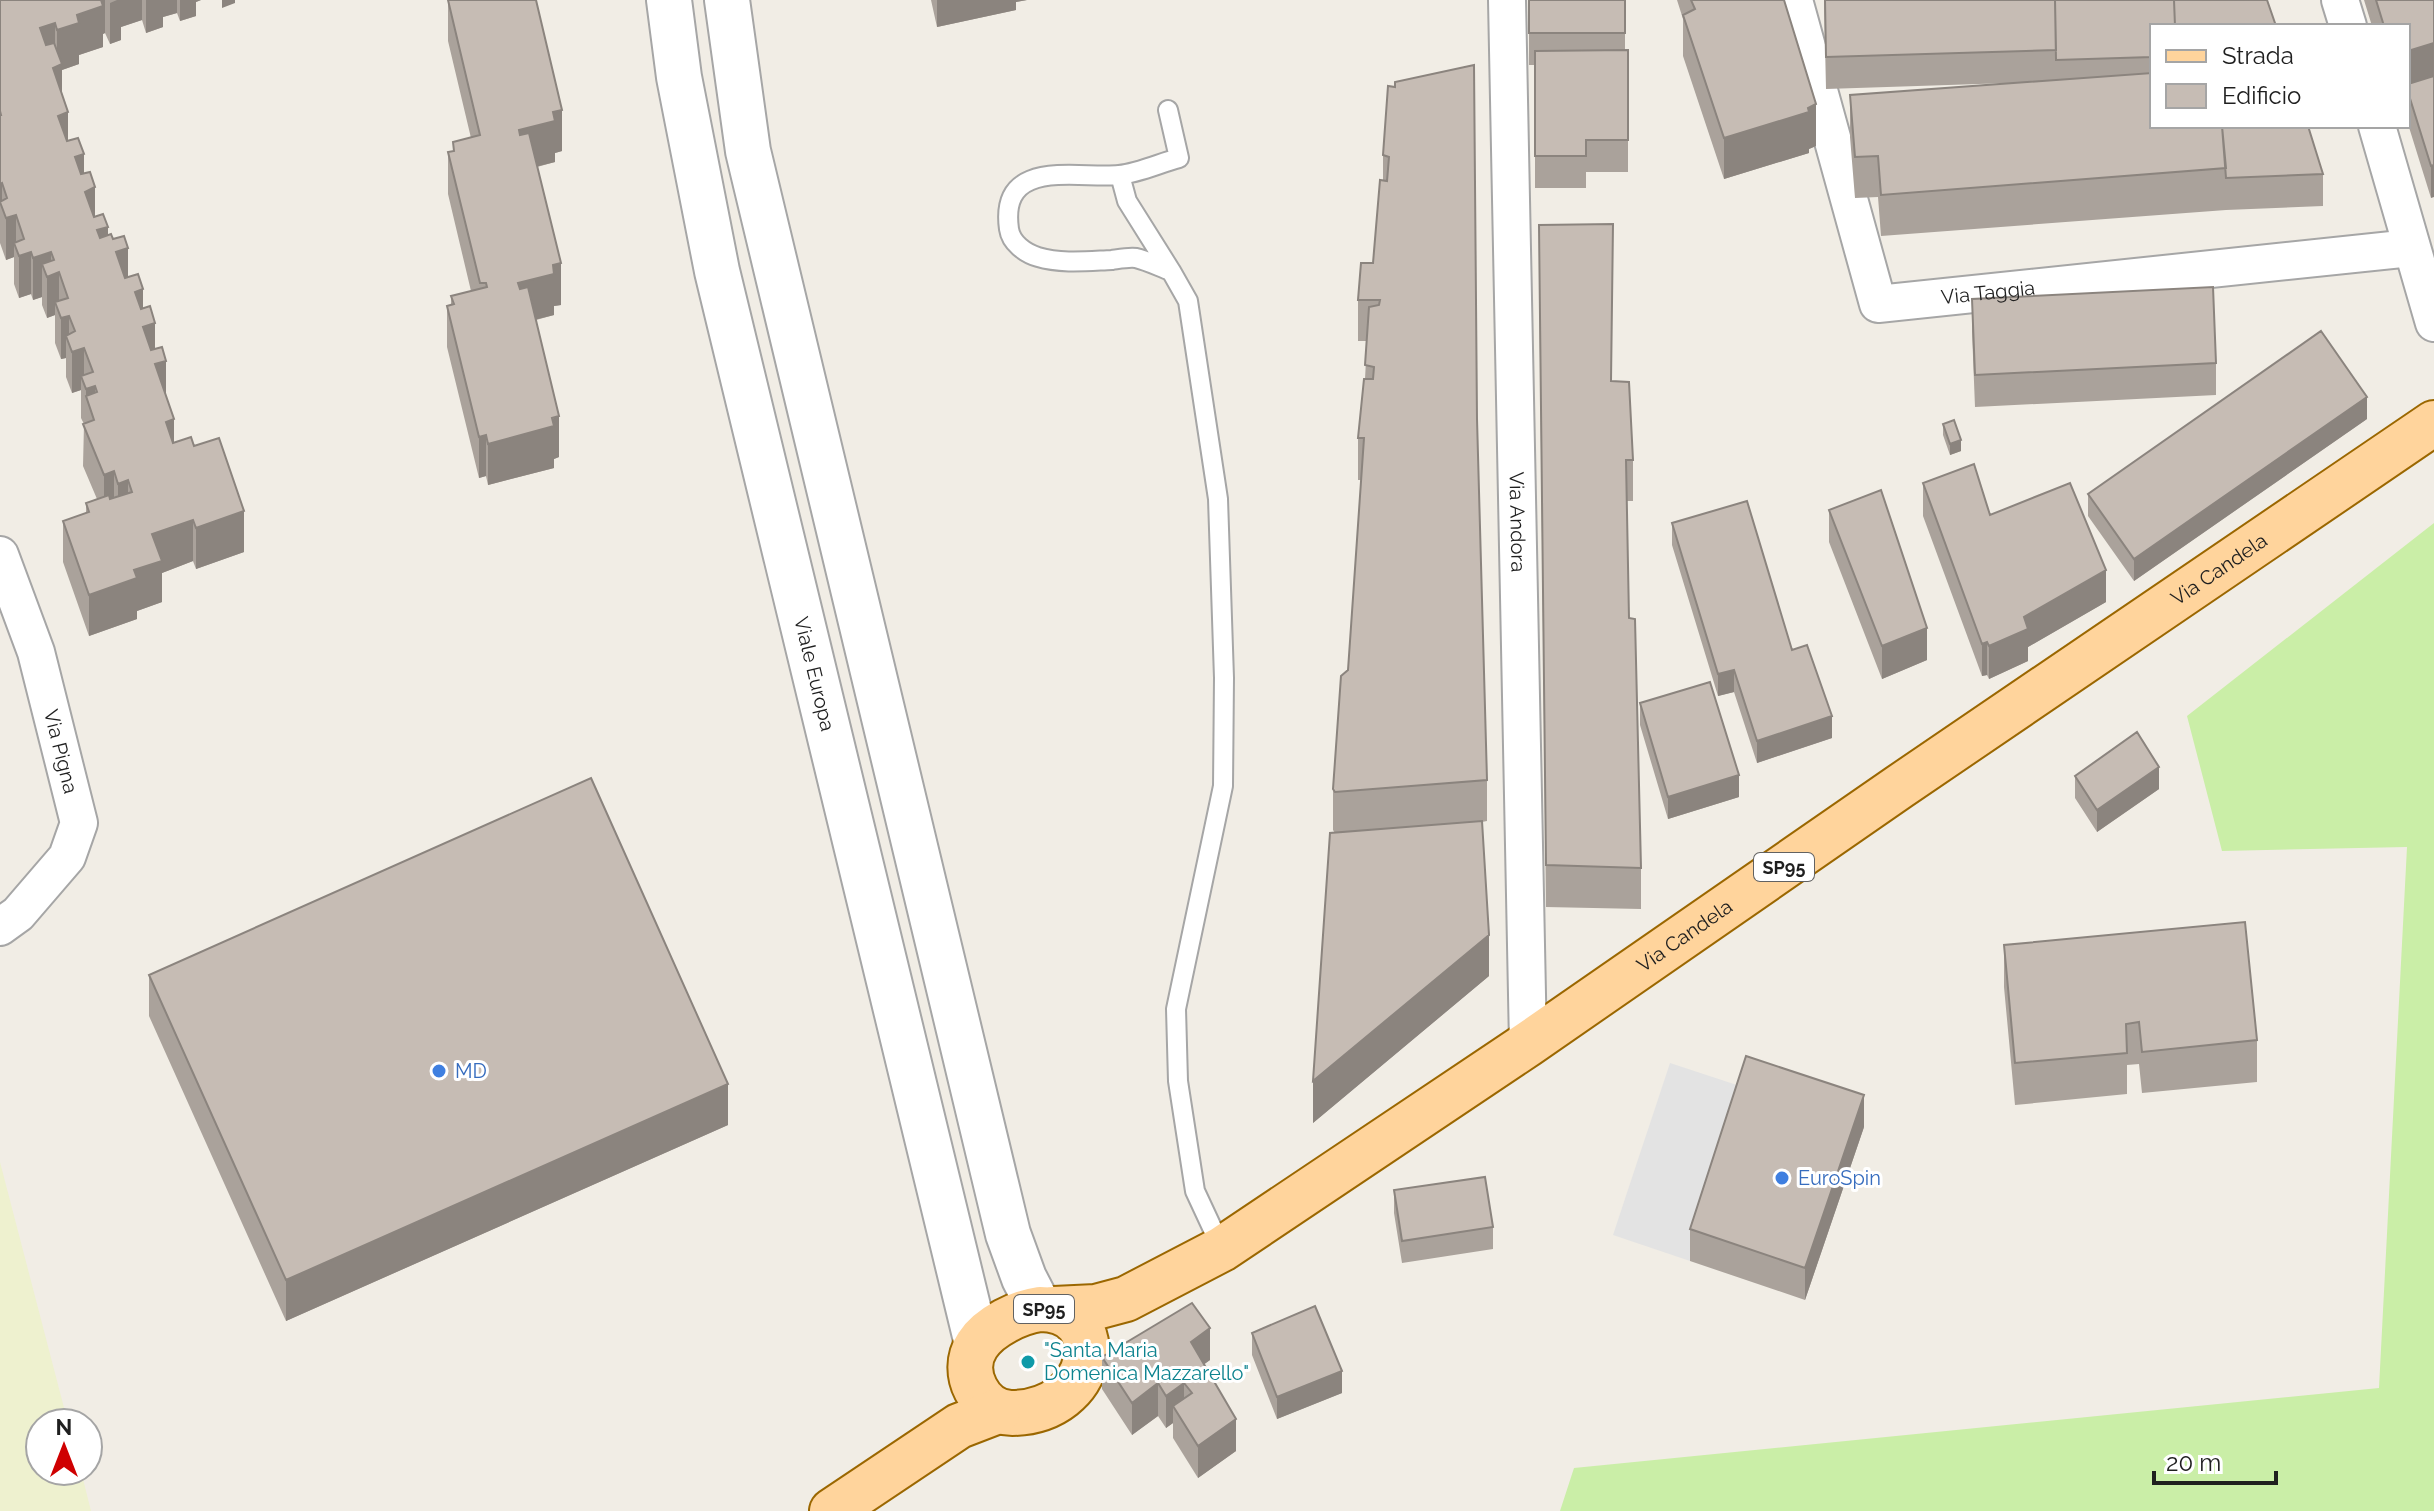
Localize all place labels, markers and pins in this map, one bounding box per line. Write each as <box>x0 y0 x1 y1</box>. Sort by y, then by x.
place label: MD <box>455 1059 487 1083</box>
marker: MD <box>430 1062 448 1080</box>
place label: EuroSpin <box>1798 1166 1881 1190</box>
marker: EuroSpin <box>1773 1169 1791 1187</box>
place label: "Santa Maria Domenica Mazzarello" <box>1044 1338 1249 1385</box>
marker: "Santa Maria Domenica Mazzarello" <box>1019 1353 1037 1371</box>

